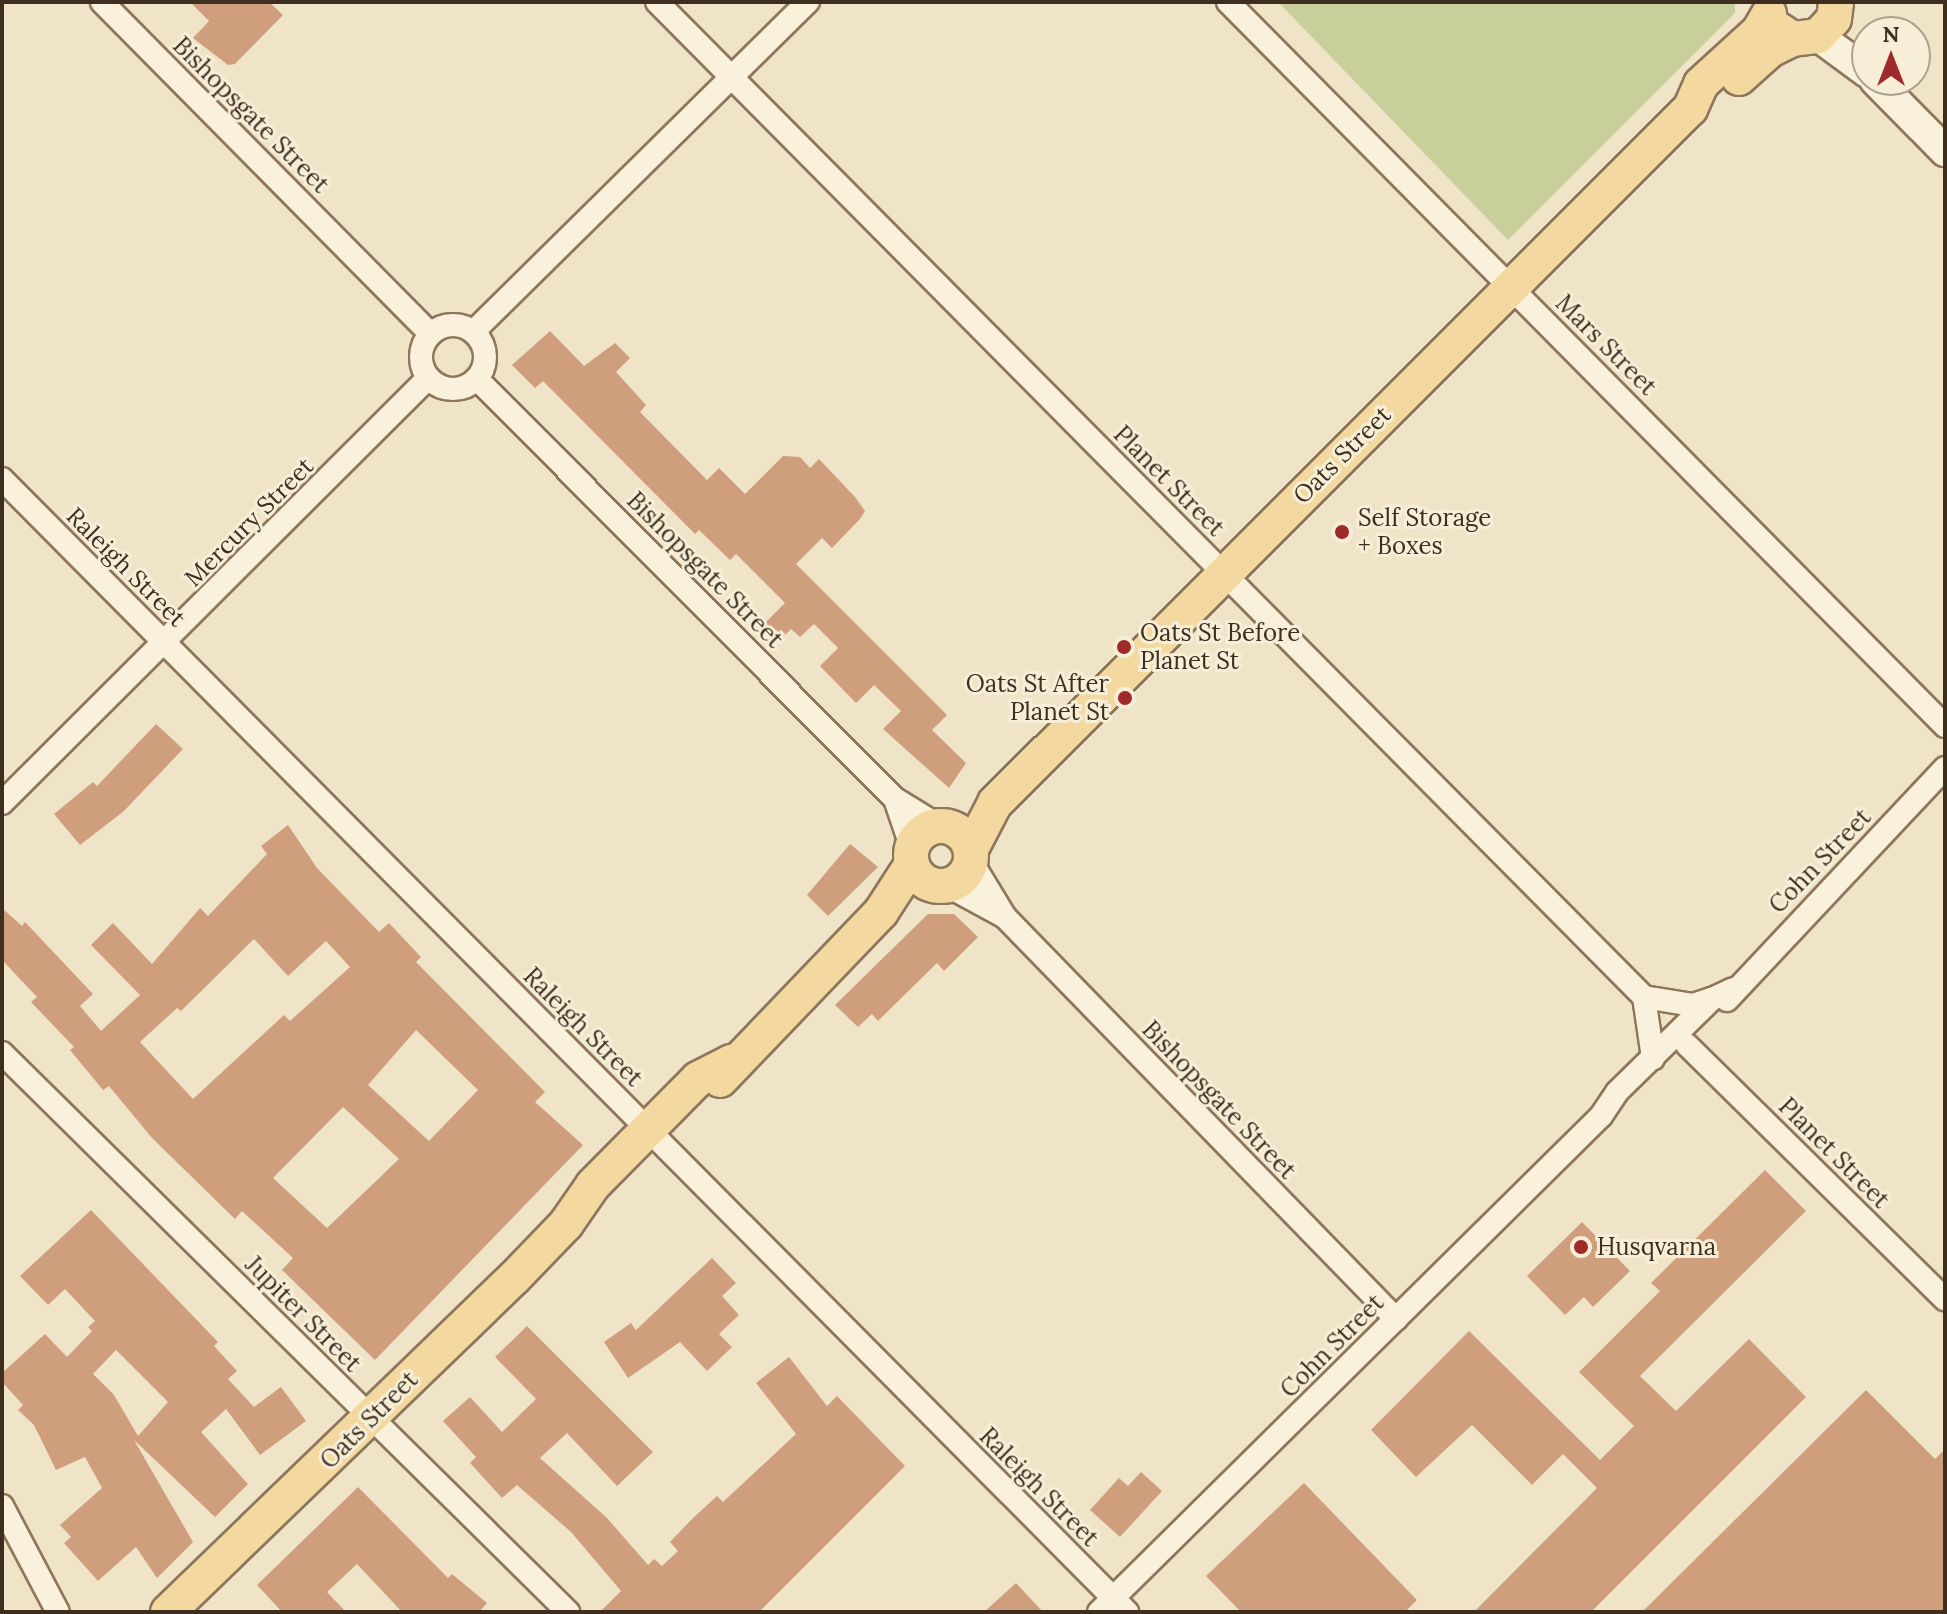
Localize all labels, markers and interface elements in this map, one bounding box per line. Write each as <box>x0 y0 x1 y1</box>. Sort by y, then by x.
north arrow <box>1851 16 1931 96</box>
text: N <box>1882 20 1900 48</box>
street label: Bishopsgate Street <box>167 31 335 199</box>
street label: Mars Street <box>1550 289 1662 401</box>
street label: Oats Street <box>1287 400 1397 510</box>
street label: Planet Street <box>1108 420 1230 542</box>
street label: Mercury Street <box>179 452 319 592</box>
street label: Bishopsgate Street <box>621 486 789 654</box>
street label: Raleigh Street <box>61 502 191 632</box>
place label: Self Storage + Boxes <box>1358 504 1491 560</box>
marker: Self Storage + Boxes <box>1333 523 1351 541</box>
place label: Oats St Before Planet St <box>1140 619 1300 675</box>
marker: Oats St Before Planet St <box>1115 638 1133 656</box>
place label: Oats St After Planet St <box>966 670 1109 726</box>
marker: Oats St After Planet St <box>1116 689 1134 707</box>
street label: Cohn Street <box>1763 803 1877 919</box>
street label: Raleigh Street <box>518 962 648 1092</box>
street label: Bishopsgate Street <box>1136 1015 1302 1185</box>
street label: Planet Street <box>1773 1092 1895 1214</box>
place label: Husqvarna <box>1597 1233 1716 1261</box>
marker: Husqvarna <box>1572 1238 1590 1256</box>
street label: Jupiter Street <box>239 1250 367 1378</box>
street label: Cohn Street <box>1274 1288 1390 1404</box>
street label: Oats Street <box>314 1365 424 1475</box>
street label: Raleigh Street <box>974 1422 1104 1552</box>

